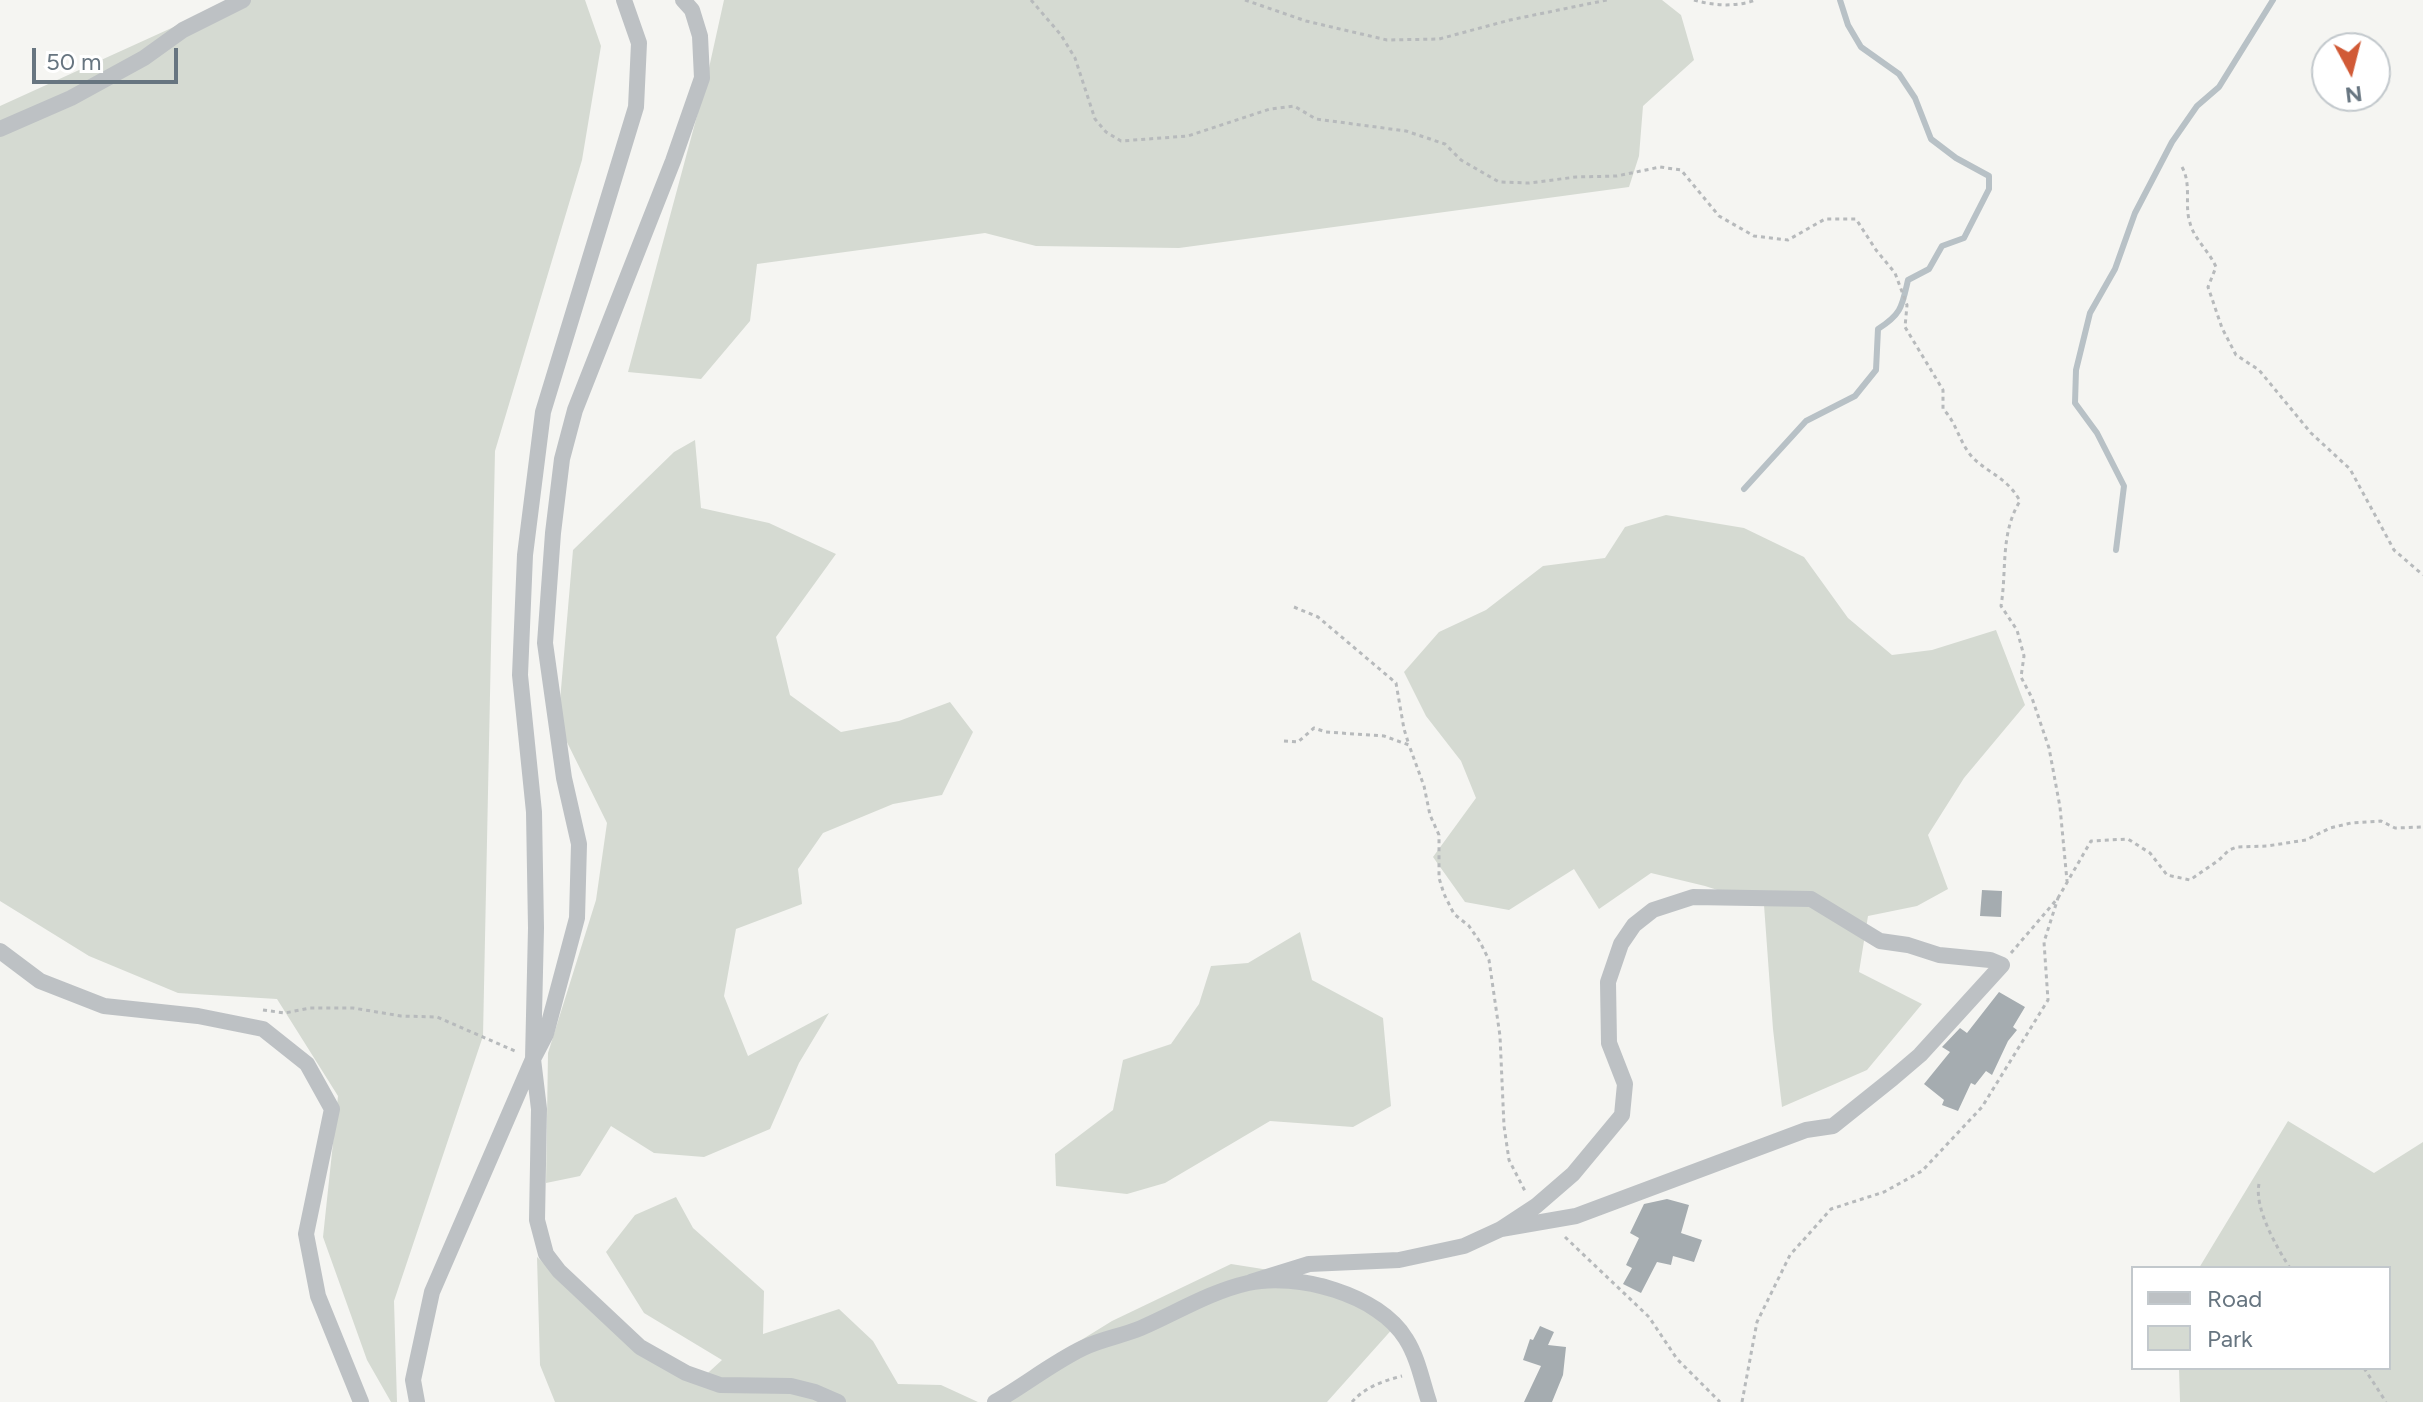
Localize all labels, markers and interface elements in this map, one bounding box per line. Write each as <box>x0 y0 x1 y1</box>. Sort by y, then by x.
scale bar <box>36 32 182 82</box>
north arrow <box>2311 32 2391 112</box>
text: 50 m <box>46 47 102 76</box>
text: N <box>2344 80 2364 109</box>
legend <box>2131 1266 2391 1370</box>
text: Road <box>2207 1284 2262 1313</box>
text: Park <box>2207 1324 2253 1353</box>

